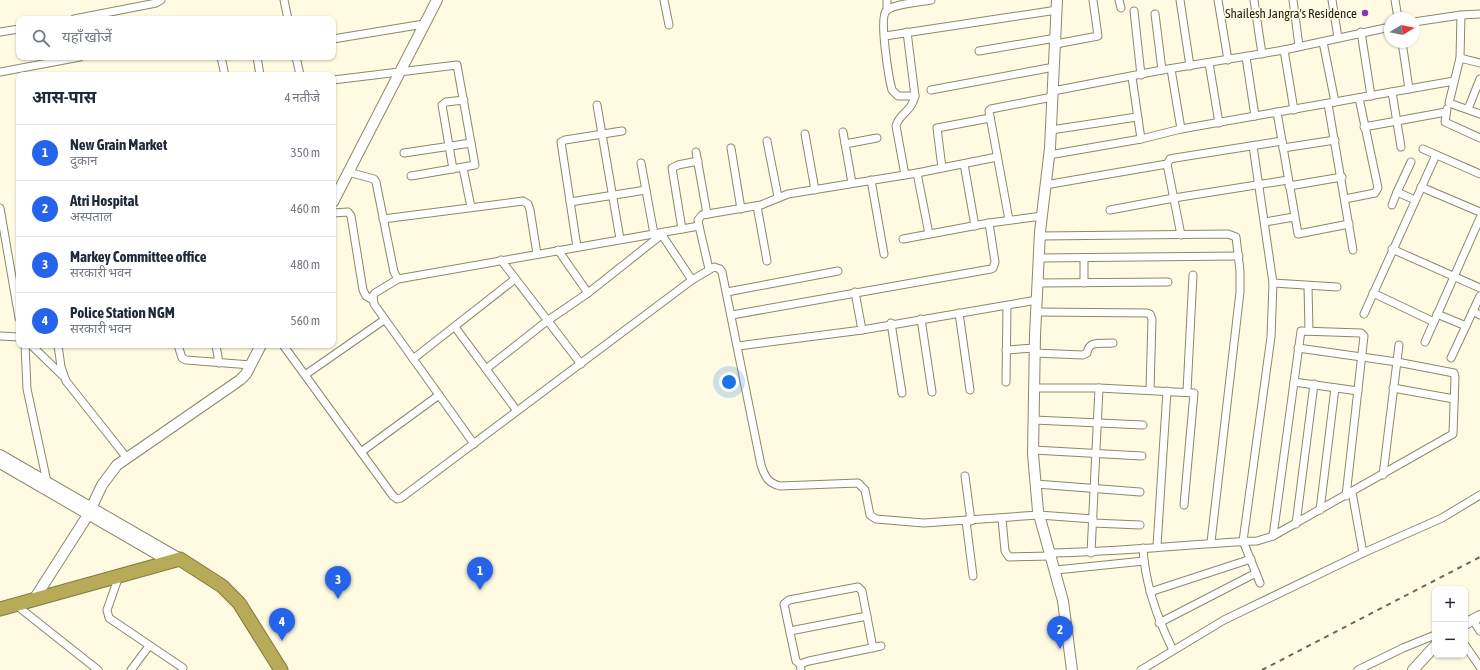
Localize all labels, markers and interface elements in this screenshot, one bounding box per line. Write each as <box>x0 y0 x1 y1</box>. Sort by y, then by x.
place label: Shailesh Jangra's Residence <box>1225 6 1357 21</box>
marker: Shailesh Jangra's Residence <box>1360 8 1370 18</box>
north arrow <box>1384 12 1420 48</box>
search box <box>16 16 336 60</box>
icon: search <box>30 27 52 49</box>
text: यहाँ खोजें <box>62 28 112 45</box>
text: आस-पास <box>32 87 96 107</box>
text: 4 नतीजे <box>284 90 320 105</box>
text: New Grain Market <box>70 136 167 153</box>
text: 1 <box>42 145 48 160</box>
text: 350 m <box>291 145 320 160</box>
text: दुकान <box>70 153 97 168</box>
text: Atri Hospital <box>70 192 139 209</box>
text: 2 <box>42 201 48 216</box>
text: 460 m <box>291 201 320 216</box>
text: अस्पताल <box>70 209 112 224</box>
text: Markey Committee office <box>70 248 207 265</box>
text: 3 <box>42 257 48 272</box>
text: 480 m <box>291 257 320 272</box>
text: सरकारी भवन <box>70 265 132 280</box>
text: Police Station NGM <box>70 304 175 321</box>
text: 4 <box>42 313 48 328</box>
text: 560 m <box>291 313 320 328</box>
text: सरकारी भवन <box>70 321 132 336</box>
your location <box>719 372 739 392</box>
pin: 1 <box>467 557 493 590</box>
pin: 3 <box>325 566 351 599</box>
map controls <box>1432 586 1468 658</box>
button: + <box>1432 586 1468 622</box>
pin: 4 <box>269 608 295 641</box>
pin: 2 <box>1047 616 1073 649</box>
button: − <box>1432 622 1468 658</box>

